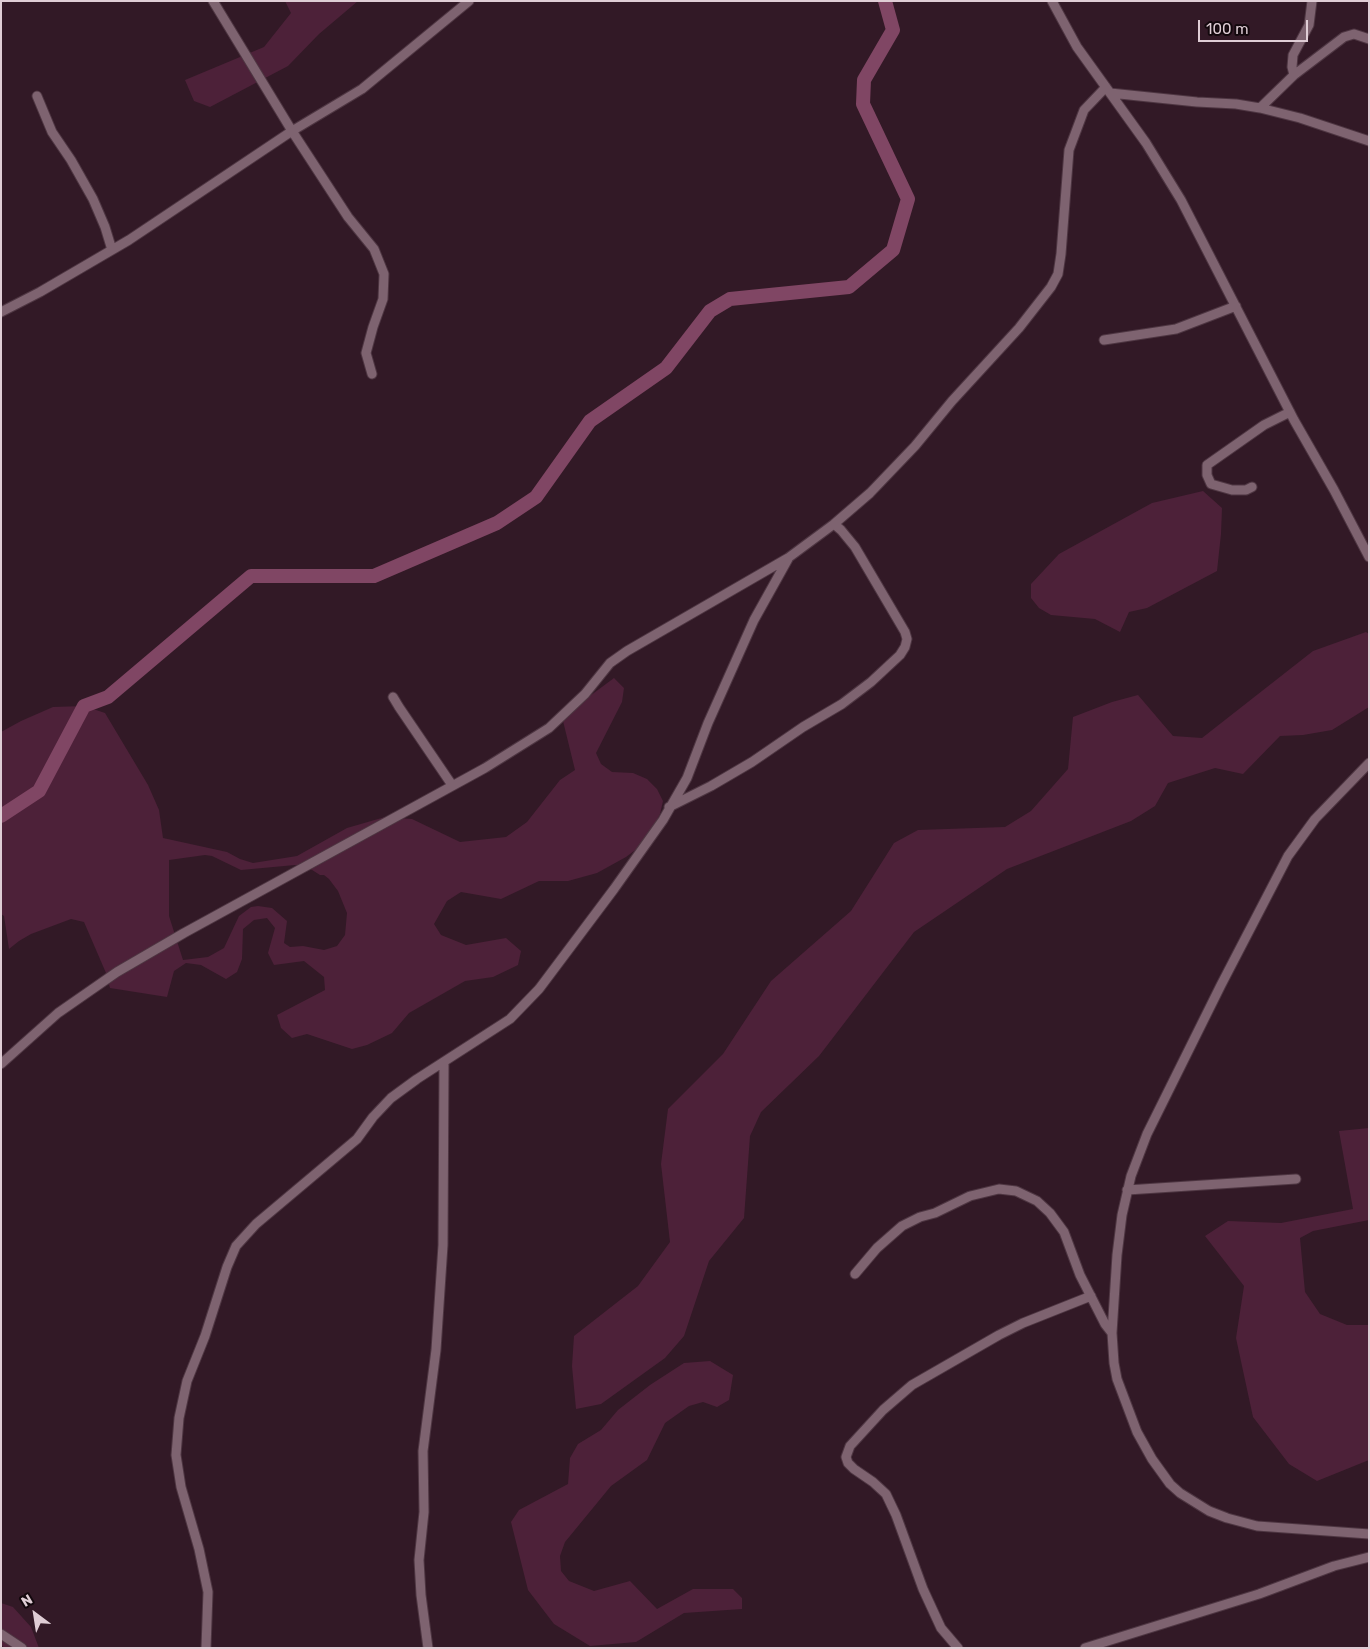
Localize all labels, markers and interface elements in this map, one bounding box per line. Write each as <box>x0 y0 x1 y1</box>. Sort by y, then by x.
scale bar <box>1200 10 1310 42</box>
text: 100 m <box>1206 20 1248 38</box>
north arrow <box>10 1589 60 1639</box>
text: N <box>18 1591 36 1611</box>

